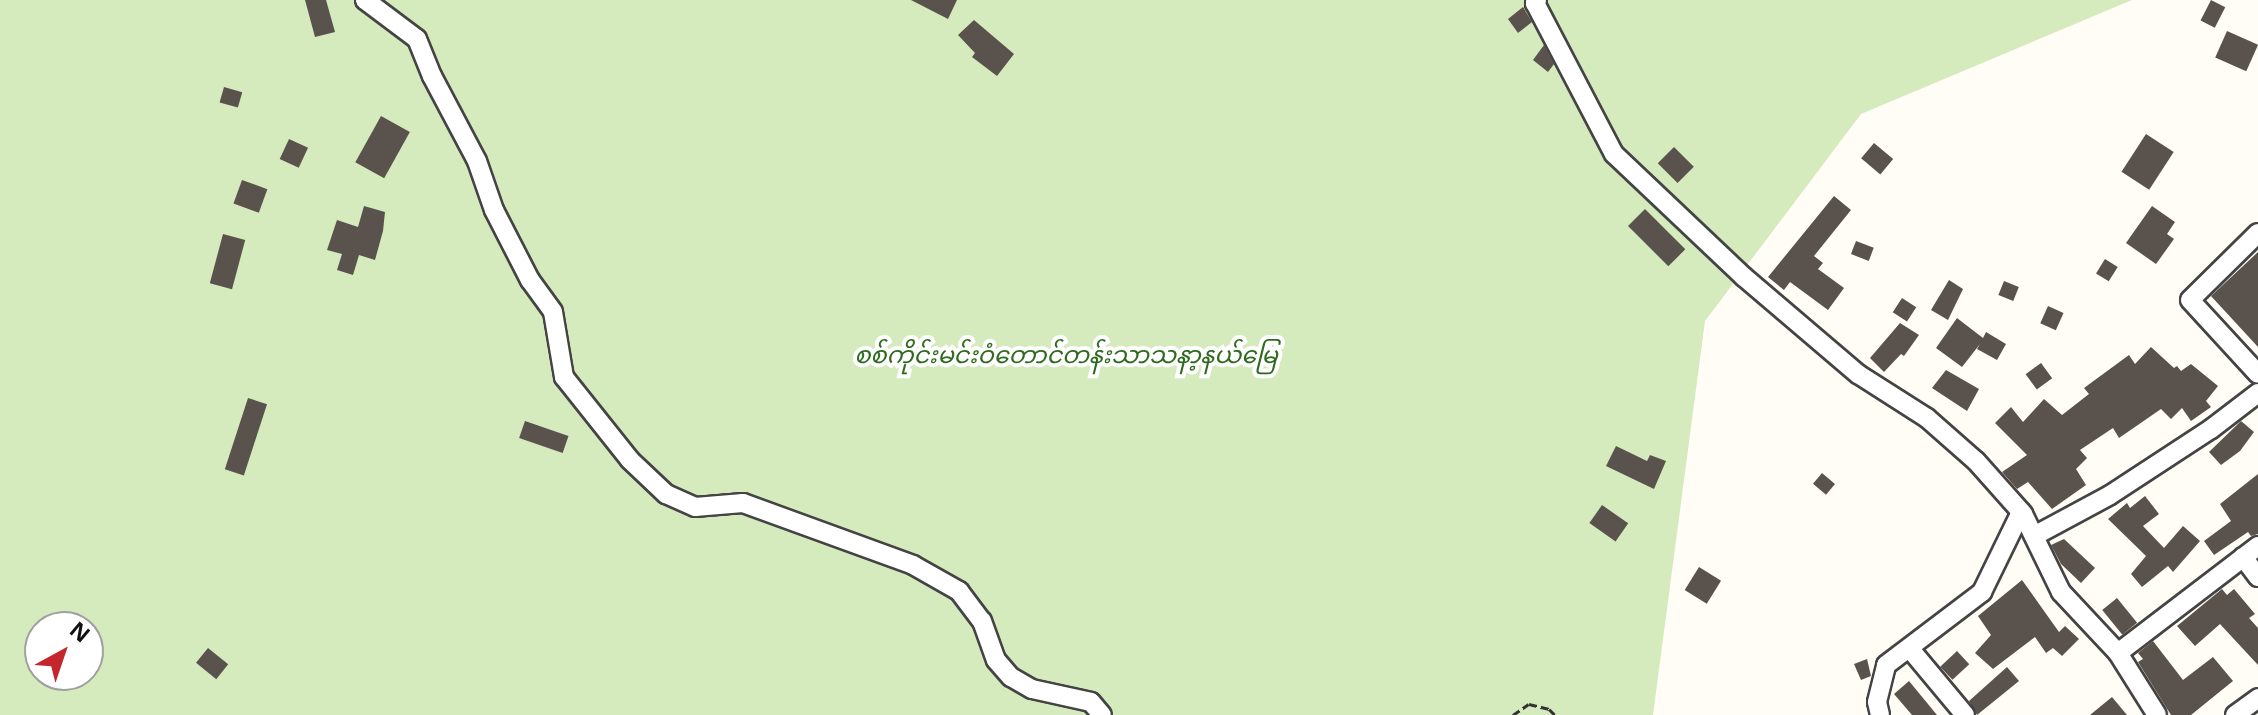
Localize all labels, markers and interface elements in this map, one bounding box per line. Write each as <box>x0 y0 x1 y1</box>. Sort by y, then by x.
park label: စစ်ကိုင်းမင်းဝံတောင်တန်းသာသနာ့နယ်မြေ <box>854 344 1278 372</box>
text: N <box>56 610 100 658</box>
north arrow <box>24 611 104 691</box>

